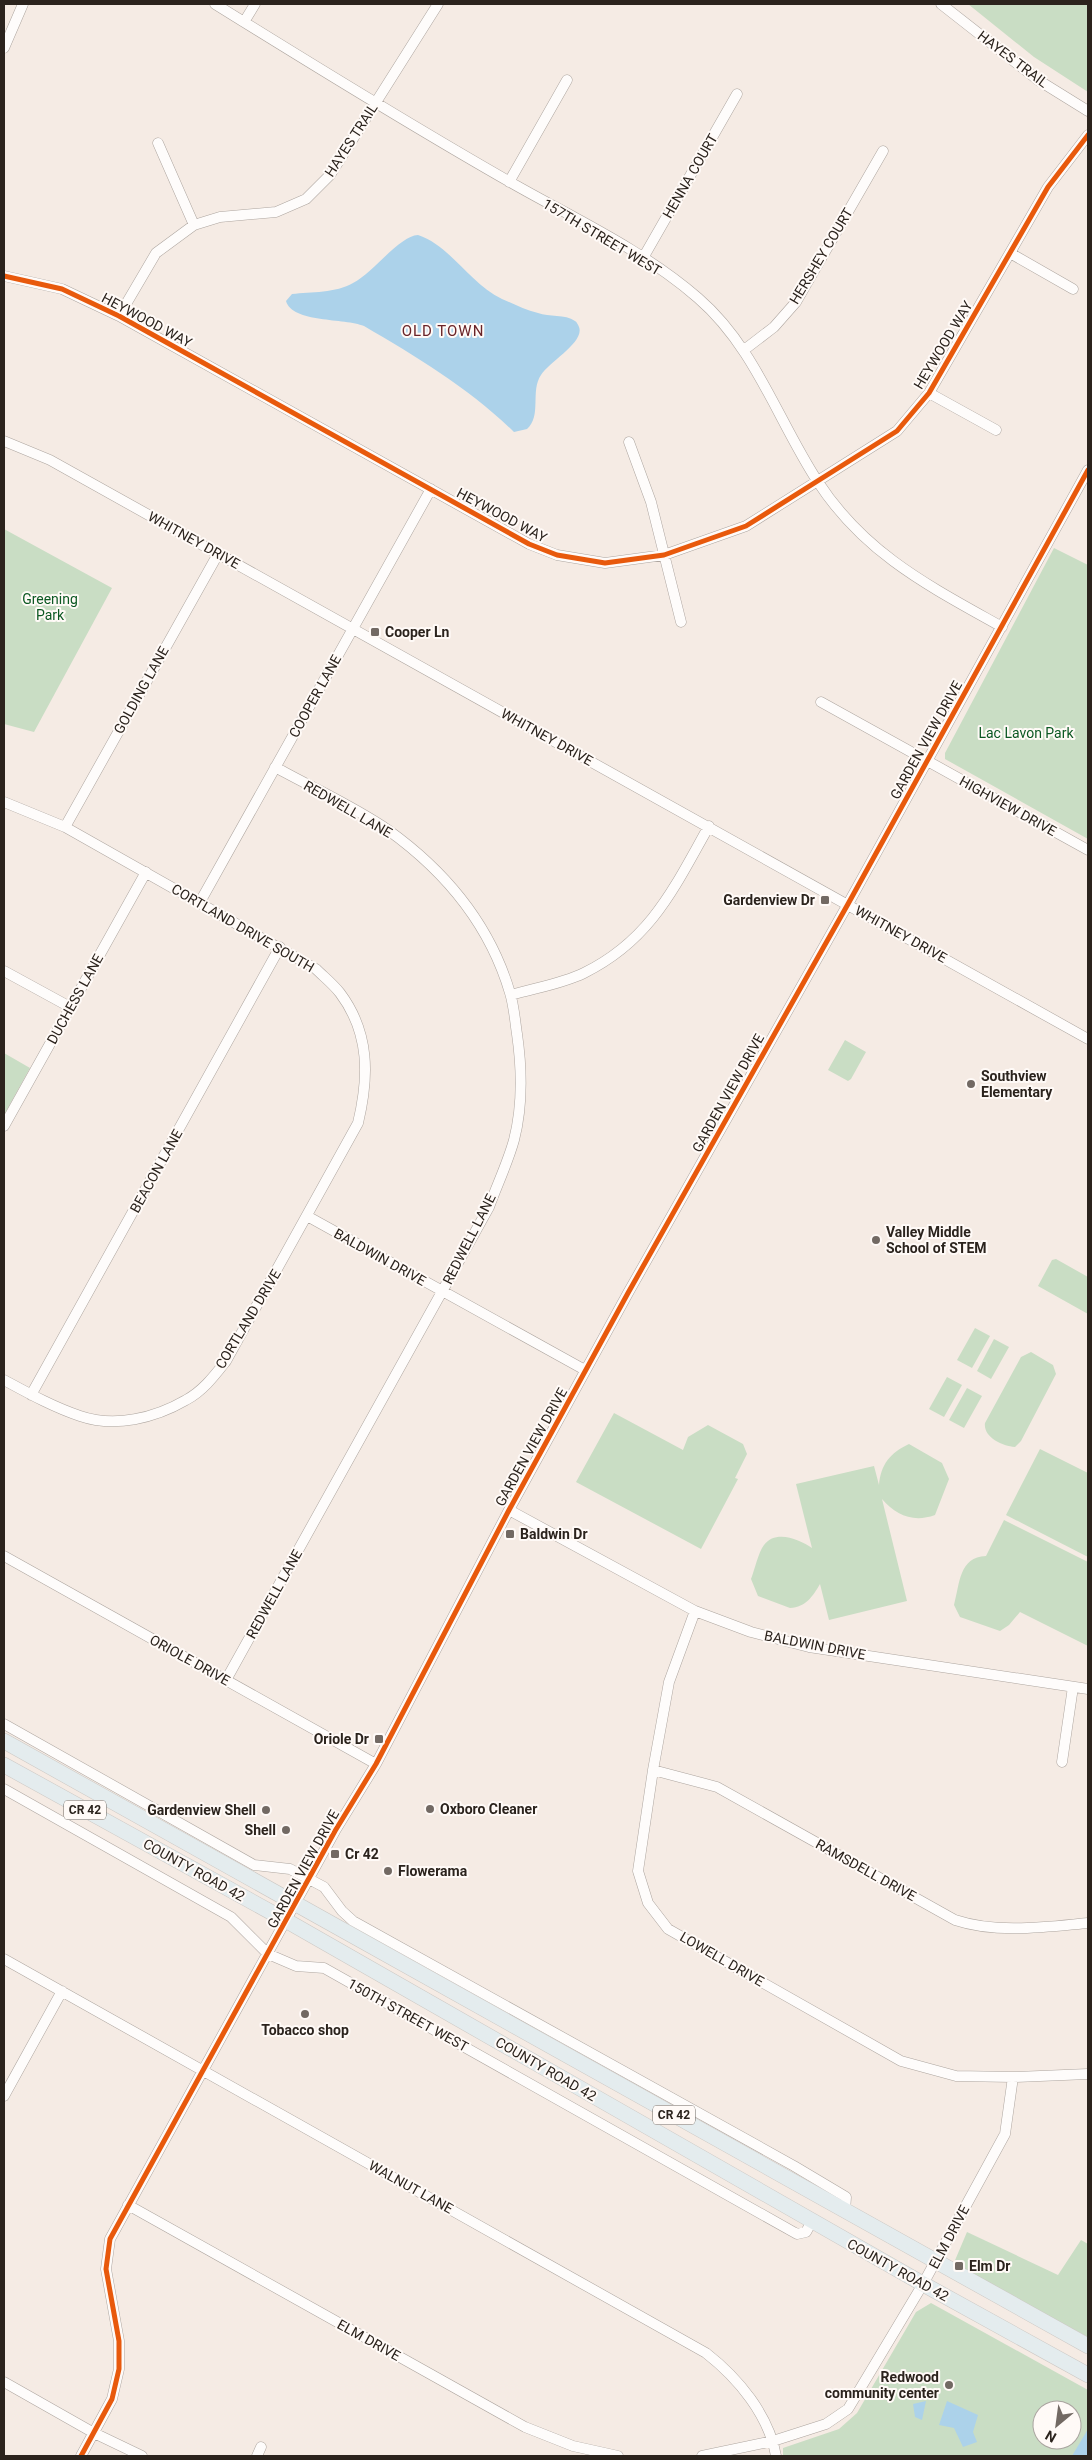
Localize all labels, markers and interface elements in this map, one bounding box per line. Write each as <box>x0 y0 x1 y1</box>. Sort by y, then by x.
street label: HAYES TRAIL <box>975 27 1052 91</box>
street label: HAYES TRAIL <box>321 100 381 180</box>
street label: HENNA COURT <box>659 130 721 221</box>
street label: 157TH STREET WEST <box>540 195 665 279</box>
street label: HERSHEY COURT <box>786 205 856 307</box>
street label: HEYWOOD WAY <box>99 289 195 351</box>
street label: HEYWOOD WAY <box>910 298 976 392</box>
district label: OLD TOWN <box>402 322 484 340</box>
street label: HEYWOOD WAY <box>454 484 550 546</box>
street label: WHITNEY DRIVE <box>145 508 243 572</box>
park label: Greening Park <box>22 591 78 623</box>
place label: Cooper Ln <box>385 624 450 640</box>
marker: Cooper Ln <box>369 626 381 638</box>
street label: GOLDING LANE <box>110 643 172 736</box>
street label: COOPER LANE <box>286 652 344 740</box>
street label: GARDEN VIEW DRIVE <box>887 678 965 802</box>
street label: WHITNEY DRIVE <box>498 705 596 769</box>
park label: Lac Lavon Park <box>978 725 1074 741</box>
street label: HIGHVIEW DRIVE <box>957 773 1059 839</box>
street label: REDWELL LANE <box>301 777 395 841</box>
street label: CORTLAND DRIVE SOUTH <box>169 881 317 975</box>
place label: Gardenview Dr <box>723 892 815 908</box>
marker: Gardenview Dr <box>819 894 831 906</box>
street label: WHITNEY DRIVE <box>852 902 950 966</box>
street label: DUCHESS LANE <box>44 951 106 1047</box>
street label: GARDEN VIEW DRIVE <box>689 1031 767 1155</box>
place label: Southview Elementary <box>981 1068 1053 1100</box>
marker: Southview Elementary <box>965 1078 977 1090</box>
street label: BEACON LANE <box>127 1127 185 1215</box>
street label: REDWELL LANE <box>439 1191 499 1287</box>
place label: Valley Middle School of STEM <box>886 1224 987 1256</box>
street label: BALDWIN DRIVE <box>331 1225 429 1289</box>
marker: Valley Middle School of STEM <box>870 1234 882 1246</box>
street label: CORTLAND DRIVE <box>212 1266 284 1372</box>
street label: GARDEN VIEW DRIVE <box>492 1385 570 1509</box>
place label: Baldwin Dr <box>520 1526 588 1542</box>
marker: Baldwin Dr <box>504 1528 516 1540</box>
street label: REDWELL LANE <box>243 1547 305 1641</box>
street label: BALDWIN DRIVE <box>763 1627 867 1663</box>
street label: ORIOLE DRIVE <box>147 1631 233 1689</box>
place label: Oriole Dr <box>314 1731 369 1747</box>
marker: Oriole Dr <box>373 1733 385 1745</box>
road number: CR 42 <box>64 1800 106 1820</box>
place label: Oxboro Cleaner <box>440 1801 537 1817</box>
place label: Gardenview Shell <box>147 1802 256 1818</box>
marker: Oxboro Cleaner <box>424 1803 436 1815</box>
marker: Gardenview Shell <box>260 1804 272 1816</box>
street label: GARDEN VIEW DRIVE <box>264 1807 342 1931</box>
place label: Shell <box>245 1822 276 1838</box>
marker: Shell <box>280 1824 292 1836</box>
street label: COUNTY ROAD 42 <box>140 1835 248 1905</box>
street label: RAMSDELL DRIVE <box>813 1836 919 1904</box>
place label: Cr 42 <box>345 1846 379 1862</box>
marker: Cr 42 <box>329 1848 341 1860</box>
place label: Flowerama <box>398 1863 468 1879</box>
marker: Flowerama <box>382 1865 394 1877</box>
street label: LOWELL DRIVE <box>677 1929 767 1989</box>
street label: 150TH STREET WEST <box>345 1975 472 2055</box>
marker: Tobacco shop <box>299 2008 311 2020</box>
place label: Tobacco shop <box>261 2022 349 2038</box>
street label: COUNTY ROAD 42 <box>493 2034 599 2104</box>
road number: CR 42 <box>653 2106 695 2124</box>
street label: WALNUT LANE <box>366 2157 456 2217</box>
street label: ELM DRIVE <box>926 2202 972 2272</box>
street label: COUNTY ROAD 42 <box>844 2235 952 2305</box>
place label: Elm Dr <box>969 2258 1010 2274</box>
marker: Elm Dr <box>953 2260 965 2272</box>
street label: ELM DRIVE <box>335 2316 403 2364</box>
place label: Redwood community center <box>825 2369 939 2401</box>
marker: Redwood community center <box>943 2379 955 2391</box>
north arrow <box>1032 2400 1082 2450</box>
text: N <box>1042 2427 1059 2446</box>

